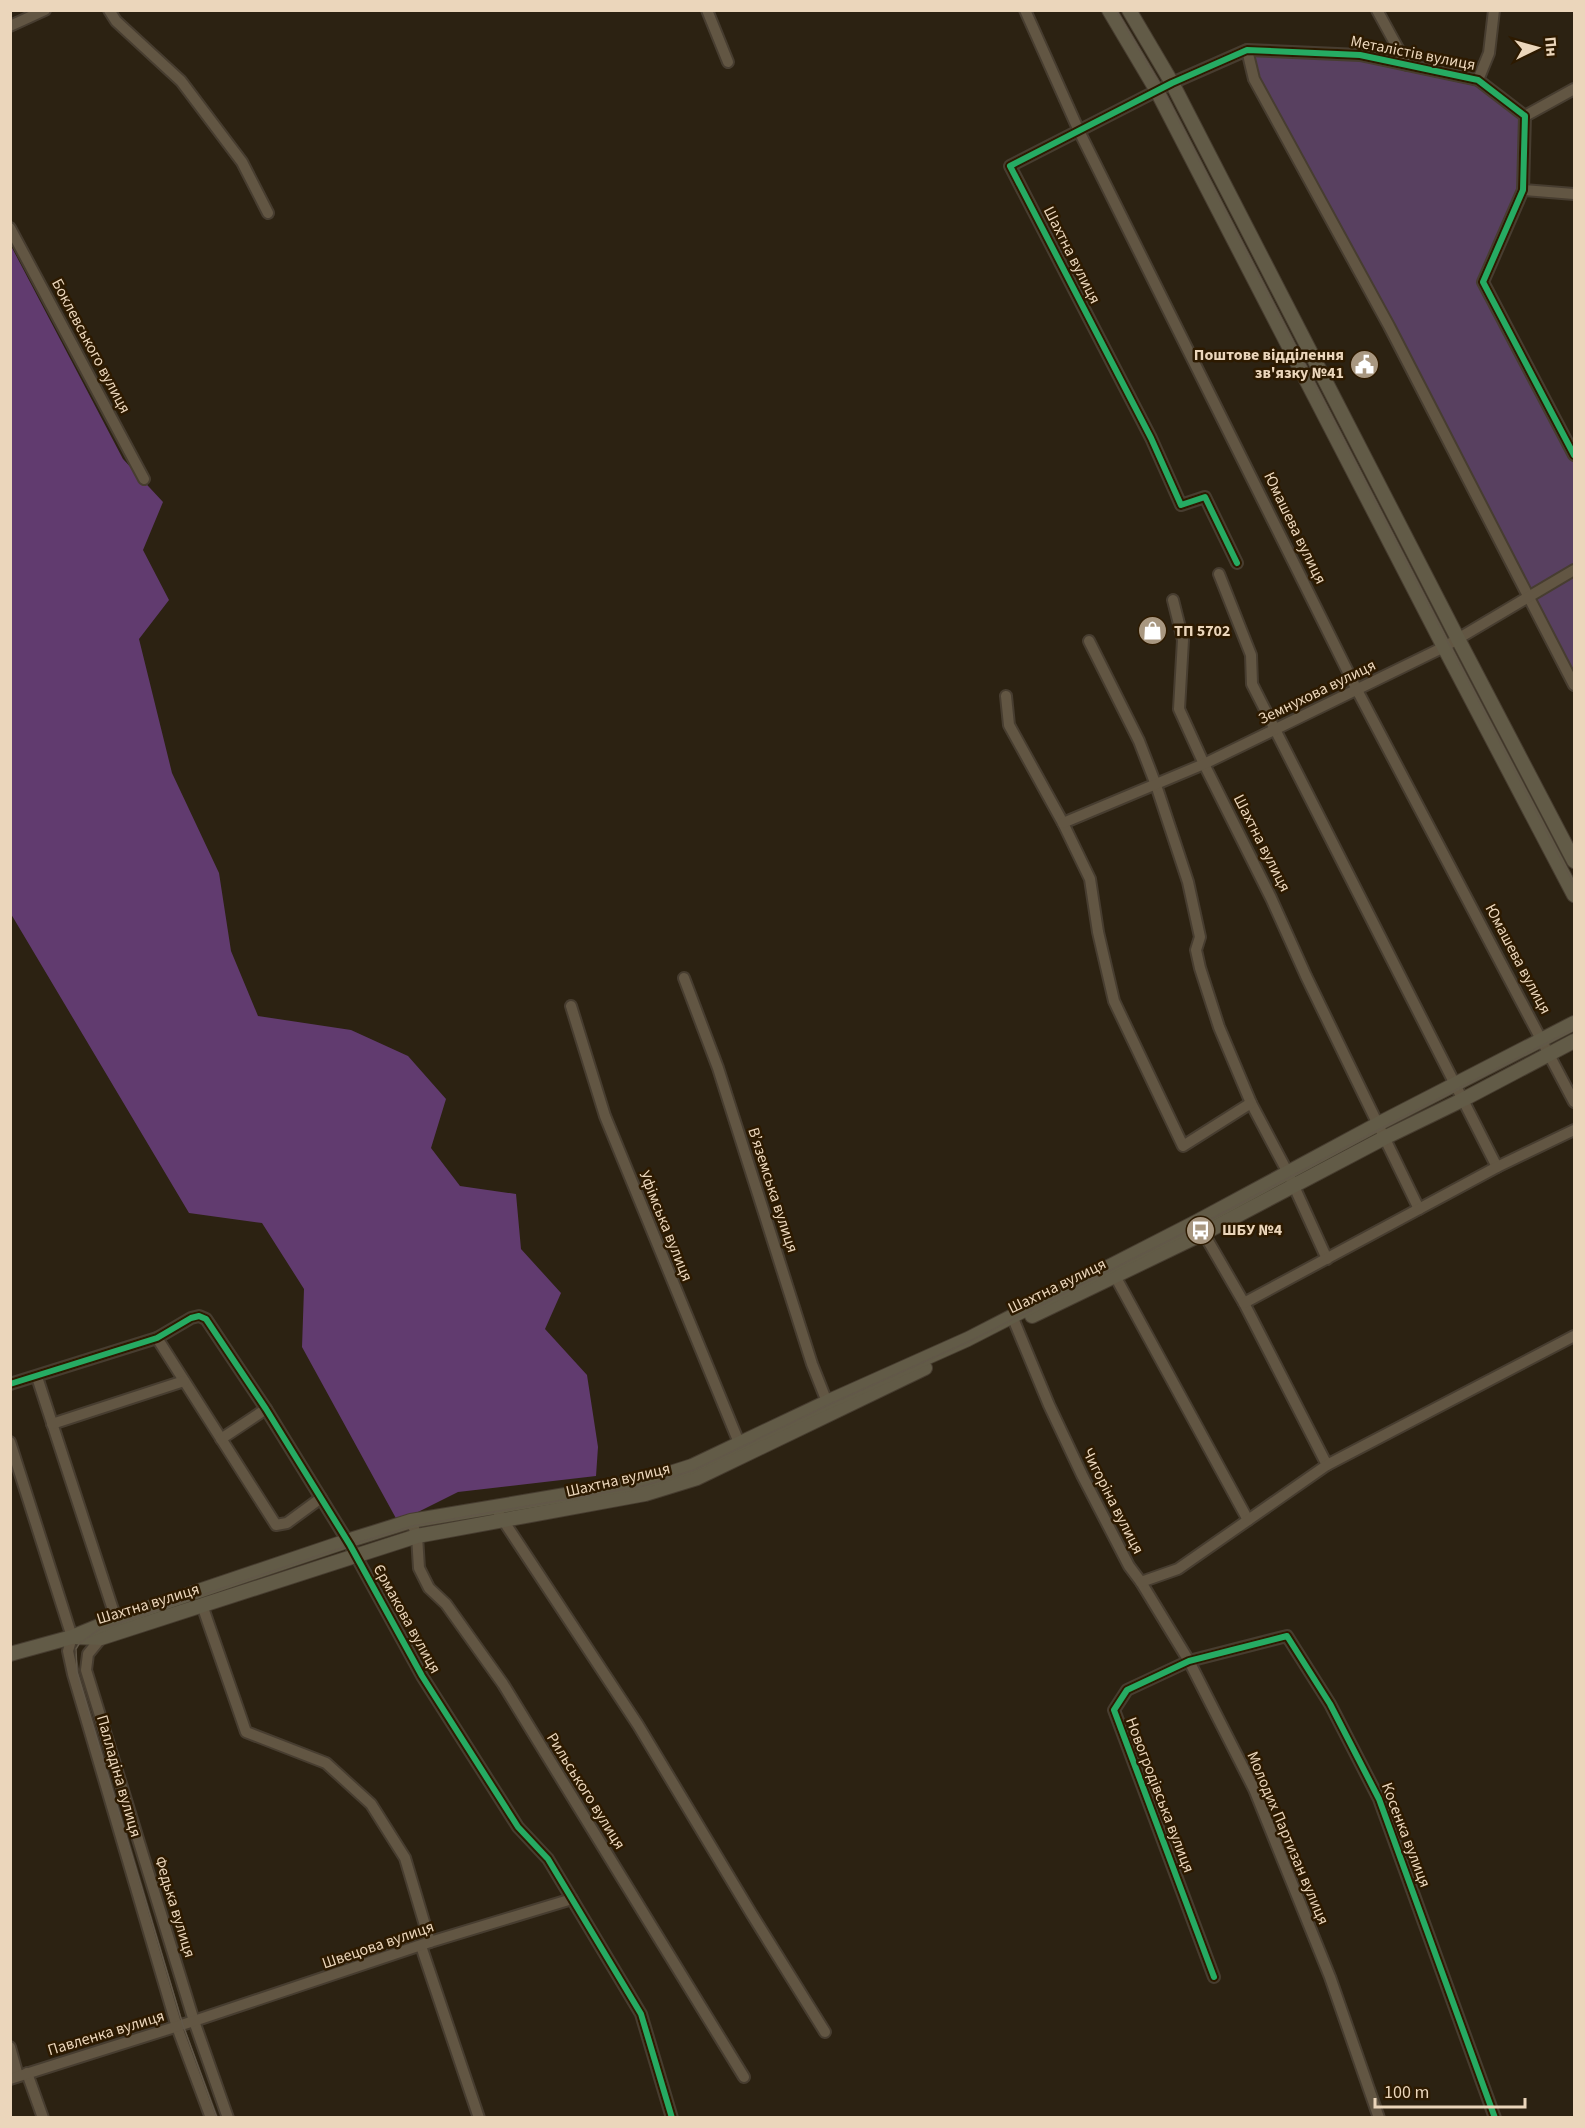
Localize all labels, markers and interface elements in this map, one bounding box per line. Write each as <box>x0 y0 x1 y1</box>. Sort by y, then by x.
north arrow <box>1507 18 1567 78</box>
street label: Металістів вулиця <box>1349 30 1477 76</box>
text: Пн <box>1539 36 1563 58</box>
street label: Шахтна вулиця <box>1038 203 1106 307</box>
street label: Боклевського вулиця <box>46 275 136 417</box>
place label: Поштове відділення зв'язку №41 <box>1194 344 1344 384</box>
public building icon: Поштове відділення зв'язку №41 <box>1349 348 1381 380</box>
street label: Юмашева вулиця <box>1258 468 1332 588</box>
shop icon: ТП 5702 <box>1137 615 1169 647</box>
place label: ТП 5702 <box>1174 620 1231 642</box>
street label: Земнухова вулиця <box>1255 654 1379 730</box>
street label: Шахтна вулиця <box>1228 791 1296 895</box>
street label: Юмашева вулиця <box>1480 900 1556 1018</box>
street label: В’яземська вулиця <box>742 1124 804 1256</box>
street label: Уфімська вулиця <box>634 1167 698 1285</box>
bus stop icon: ШБУ №4 <box>1185 1214 1217 1246</box>
place label: ШБУ №4 <box>1222 1219 1283 1241</box>
street label: Шахтна вулиця <box>1004 1253 1110 1319</box>
street label: Чигоріна вулиця <box>1077 1444 1149 1558</box>
street label: Шахтна вулиця <box>564 1457 672 1503</box>
street label: Єрмакова вулиця <box>368 1560 446 1678</box>
street label: Шахтна вулиця <box>94 1578 202 1630</box>
street label: Палладіна вулиця <box>91 1712 147 1840</box>
street label: Новогродівська вулиця <box>1120 1714 1200 1876</box>
street label: Рильського вулиця <box>541 1728 631 1854</box>
street label: Молодих Партизан вулиця <box>1241 1748 1335 1928</box>
street label: Косенка вулиця <box>1376 1779 1436 1891</box>
street label: Федька вулиця <box>149 1853 201 1961</box>
street label: Швецова вулиця <box>319 1916 437 1974</box>
street label: Павленка вулиця <box>45 2005 167 2061</box>
scale bar <box>1375 2071 1525 2109</box>
text: 100 m <box>1384 2080 1429 2105</box>

